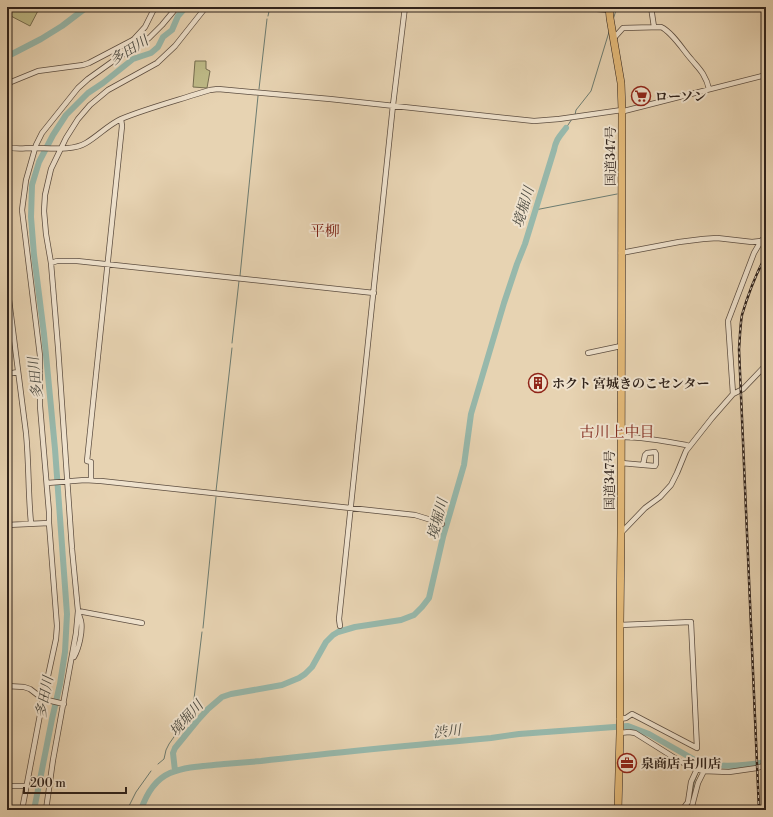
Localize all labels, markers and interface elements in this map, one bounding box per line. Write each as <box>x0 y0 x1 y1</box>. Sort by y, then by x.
water label: 多田川 <box>107 31 154 70</box>
supermarket icon: ローソン <box>630 85 652 107</box>
place label: ローソン <box>655 89 706 105</box>
street label: 国道347号 <box>603 126 619 186</box>
water label: 境堀川 <box>509 183 539 230</box>
district label: 平柳 <box>310 222 340 241</box>
water label: 多田川 <box>25 354 47 400</box>
building icon: ホクト 宮城きのこセンター <box>527 372 549 394</box>
place label: ホクト 宮城きのこセンター <box>552 376 710 392</box>
district label: 古川上中目 <box>579 423 655 442</box>
street label: 国道347号 <box>602 450 618 510</box>
water label: 境堀川 <box>424 495 453 542</box>
water label: 多田川 <box>32 673 58 720</box>
water label: 境堀川 <box>166 696 209 740</box>
water label: 渋川 <box>432 721 464 742</box>
office icon: 泉商店 古川店 <box>616 752 638 774</box>
place label: 泉商店 古川店 <box>641 756 721 772</box>
scale bar <box>24 769 126 795</box>
text: 200 m <box>30 776 66 791</box>

